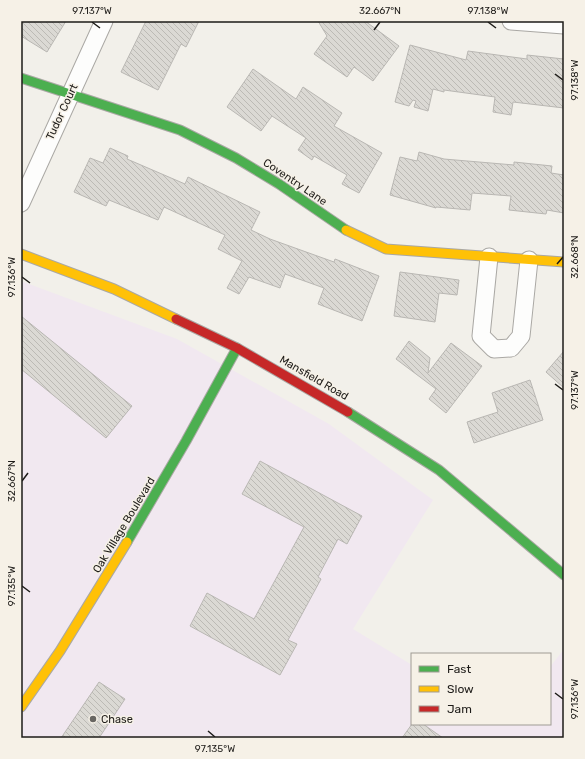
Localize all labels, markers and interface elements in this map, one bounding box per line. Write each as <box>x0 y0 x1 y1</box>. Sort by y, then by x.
text: 97.137°W <box>72 5 112 17</box>
text: 32.667°N <box>359 5 401 17</box>
text: 97.138°W <box>468 5 508 17</box>
text: 97.138°W <box>569 60 581 100</box>
street label: Tudor Court <box>43 81 81 142</box>
street label: Coventry Lane <box>261 156 329 208</box>
text: 32.668°N <box>569 235 581 279</box>
text: 97.136°W <box>6 257 18 297</box>
street label: Mansfield Road <box>277 353 351 403</box>
text: 97.137°W <box>569 370 581 410</box>
text: 32.667°N <box>6 460 18 502</box>
street label: Oak Village Boulevard <box>90 475 158 575</box>
text: 97.135°W <box>6 566 18 606</box>
legend <box>411 653 551 725</box>
text: Fast <box>447 662 471 676</box>
text: 97.136°W <box>569 679 581 719</box>
text: Slow <box>447 682 474 696</box>
text: Jam <box>447 702 472 716</box>
place label: Chase <box>101 713 133 726</box>
marker: Chase <box>88 714 98 724</box>
text: 97.135°W <box>195 743 235 755</box>

